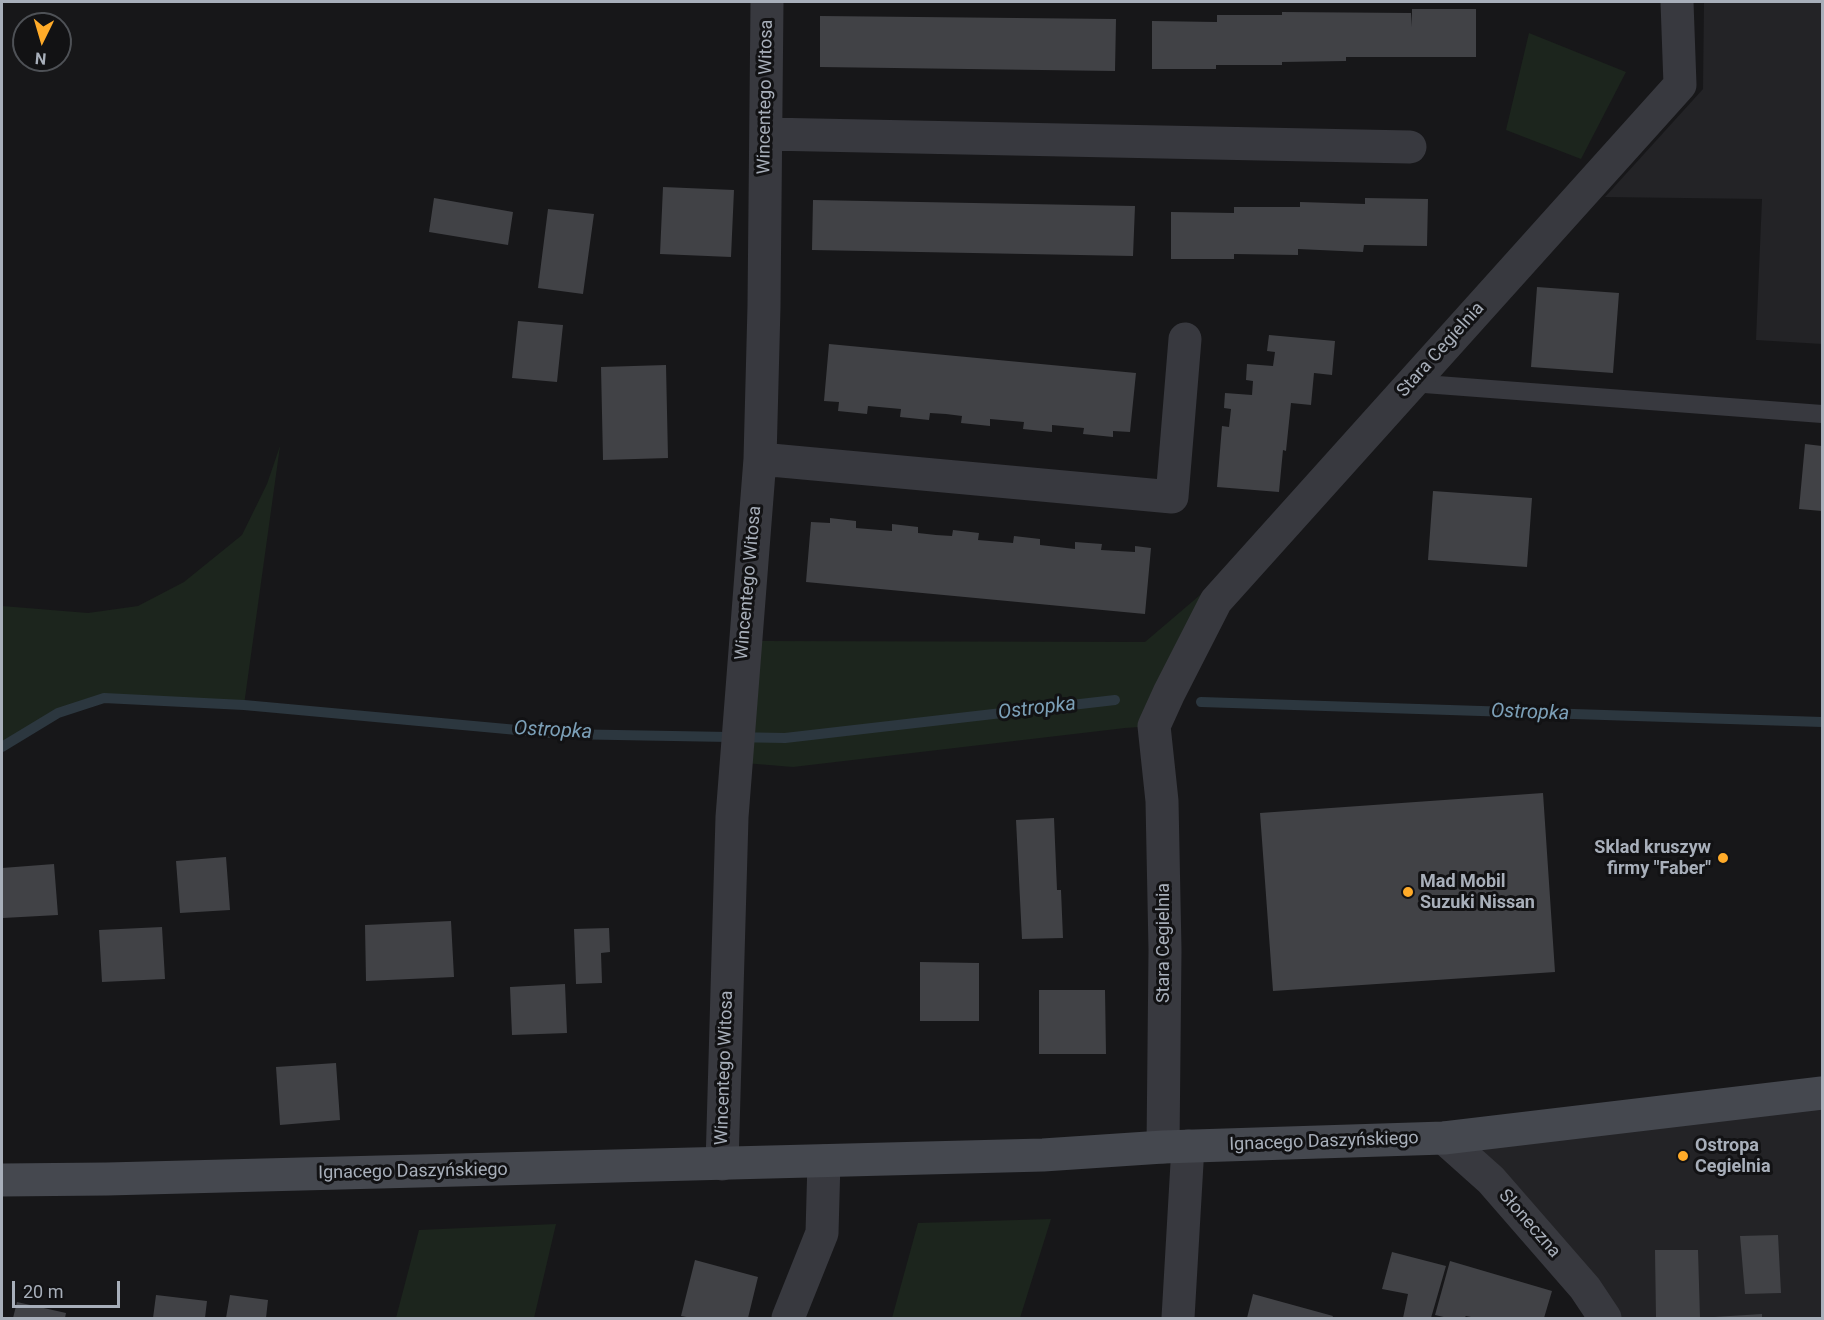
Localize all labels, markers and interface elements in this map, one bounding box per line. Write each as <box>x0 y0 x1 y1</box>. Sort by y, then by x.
north arrow <box>12 12 72 72</box>
street label: Wincentego Witosa <box>754 19 778 175</box>
text: N <box>34 48 47 68</box>
street label: Stara Cegielnia <box>1393 298 1489 402</box>
street label: Wincentego Witosa <box>731 505 767 661</box>
water label: Ostropka <box>997 692 1077 726</box>
water label: Ostropka <box>1490 700 1570 726</box>
water label: Ostropka <box>513 717 593 745</box>
place label: Sklad kruszyw firmy "Faber" <box>1594 837 1711 880</box>
marker: Sklad kruszyw firmy "Faber" <box>1716 851 1730 865</box>
place label: Mad Mobil Suzuki Nissan <box>1420 871 1535 914</box>
street label: Stara Cegielnia <box>1153 883 1175 1003</box>
marker: Mad Mobil Suzuki Nissan <box>1401 885 1415 899</box>
street label: Wincentego Witosa <box>712 990 738 1146</box>
street label: Ignacego Daszyńskiego <box>1229 1128 1419 1156</box>
place label: Ostropa Cegielnia <box>1695 1135 1771 1178</box>
marker: Ostropa Cegielnia <box>1676 1149 1690 1163</box>
street label: Ignacego Daszyńskiego <box>318 1160 508 1184</box>
street label: Słoneczna <box>1493 1185 1565 1263</box>
scale bar <box>15 1269 123 1307</box>
text: 20 m <box>23 1281 63 1302</box>

